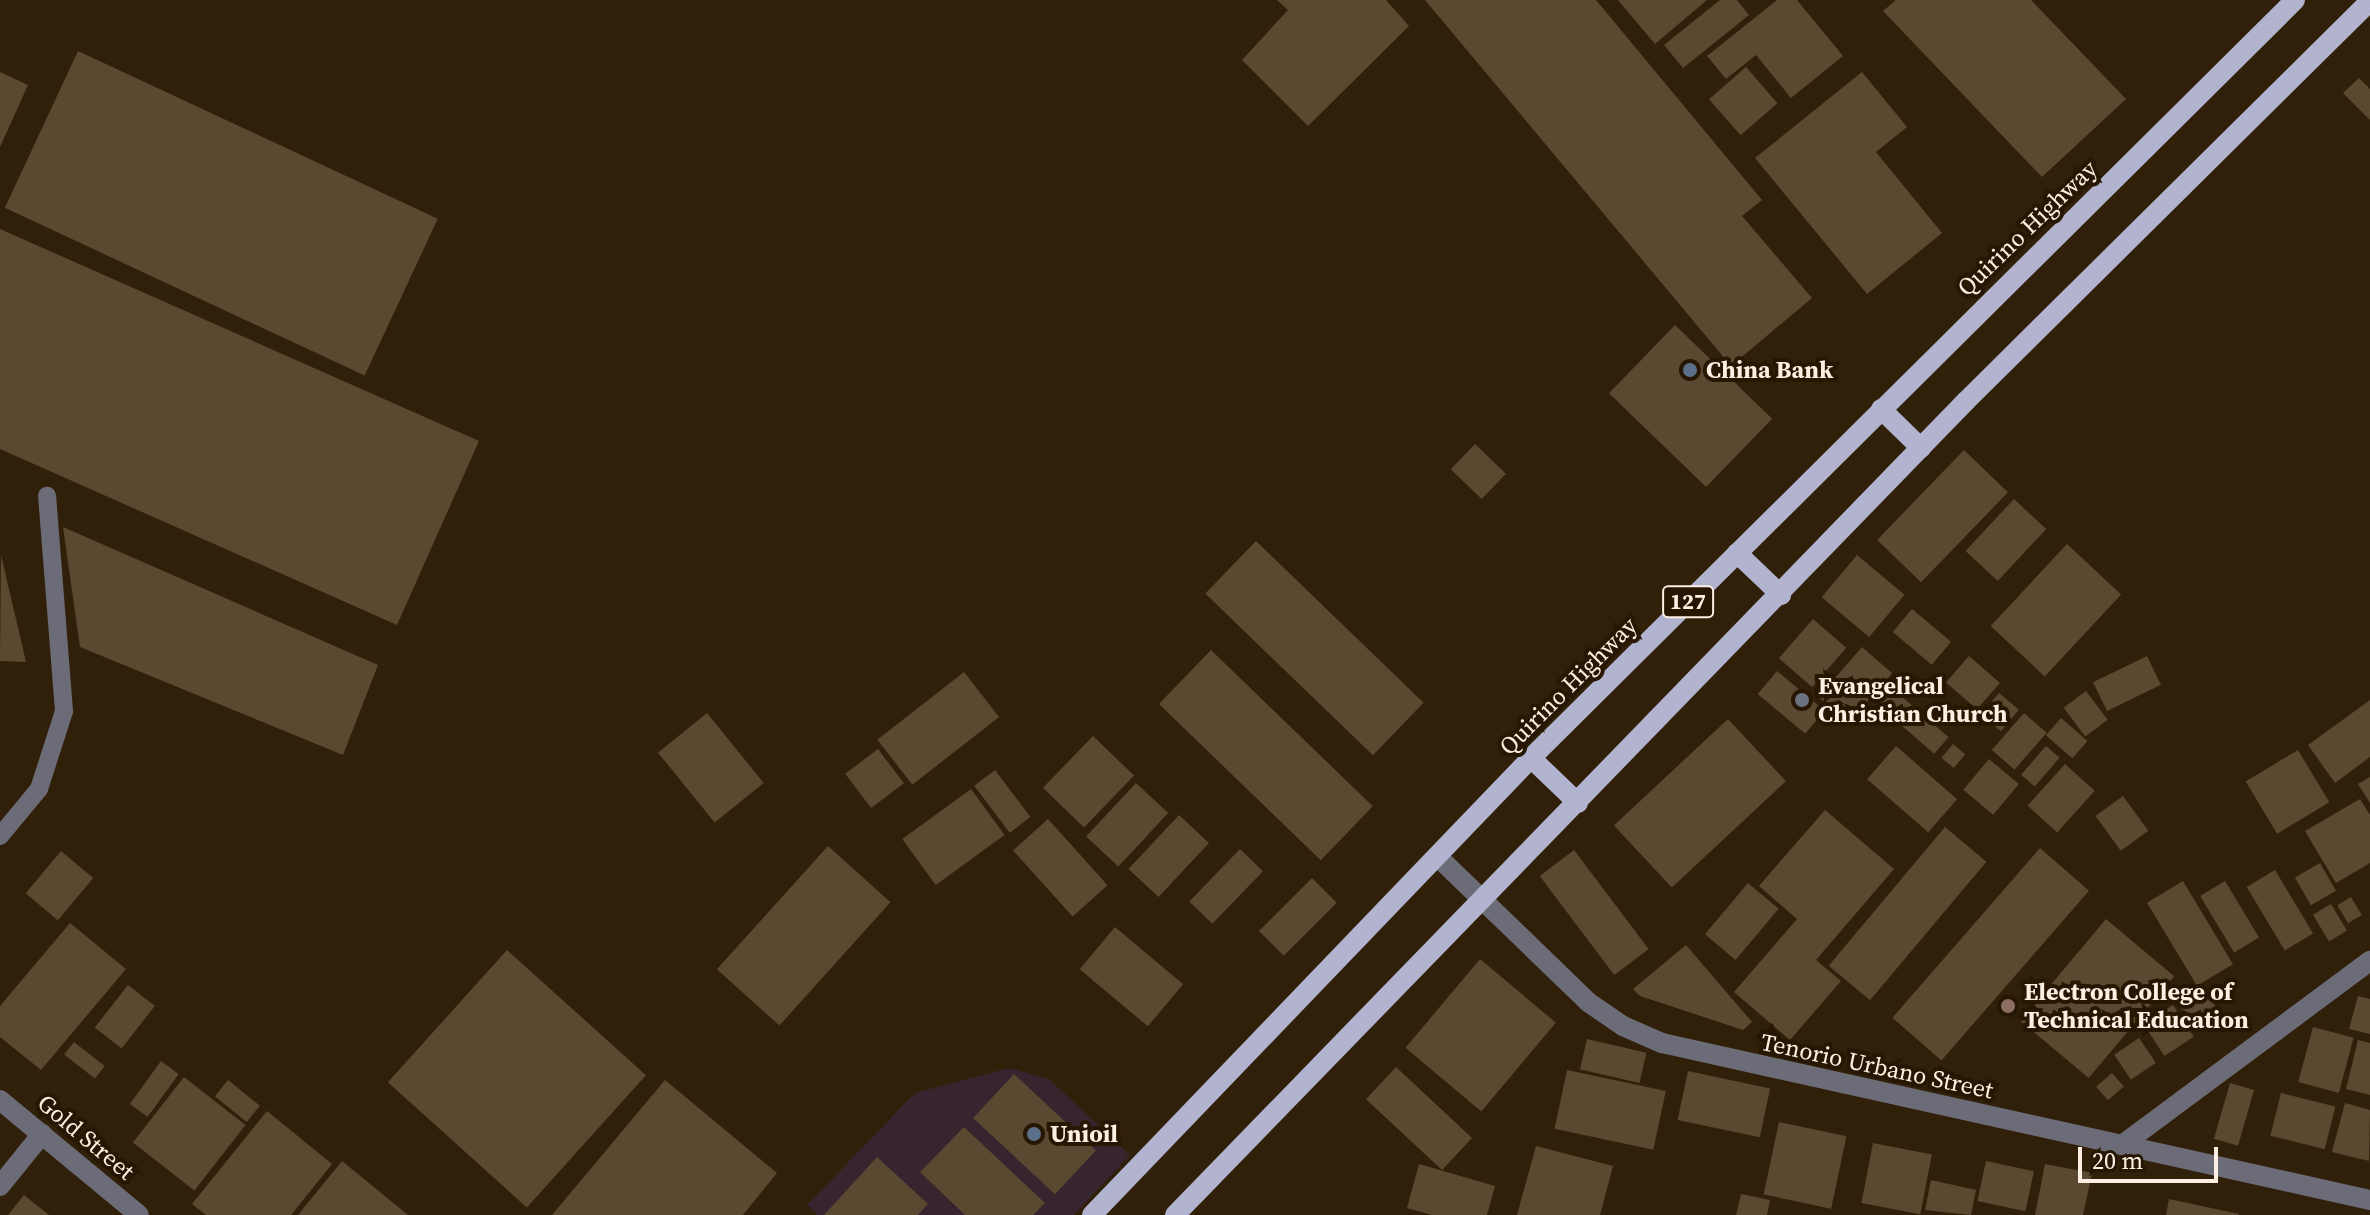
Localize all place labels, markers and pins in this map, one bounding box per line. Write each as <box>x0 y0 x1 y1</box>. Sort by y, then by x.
place label: China Bank <box>1706 356 1833 384</box>
marker: China Bank <box>1681 361 1699 379</box>
place label: Evangelical Christian Church <box>1818 672 2008 728</box>
marker: Evangelical Christian Church <box>1793 691 1811 709</box>
place label: Electron College of Technical Education <box>2024 978 2249 1034</box>
marker: Electron College of Technical Education <box>1999 997 2017 1015</box>
place label: Unioil <box>1050 1120 1118 1148</box>
marker: Unioil <box>1025 1125 1043 1143</box>

